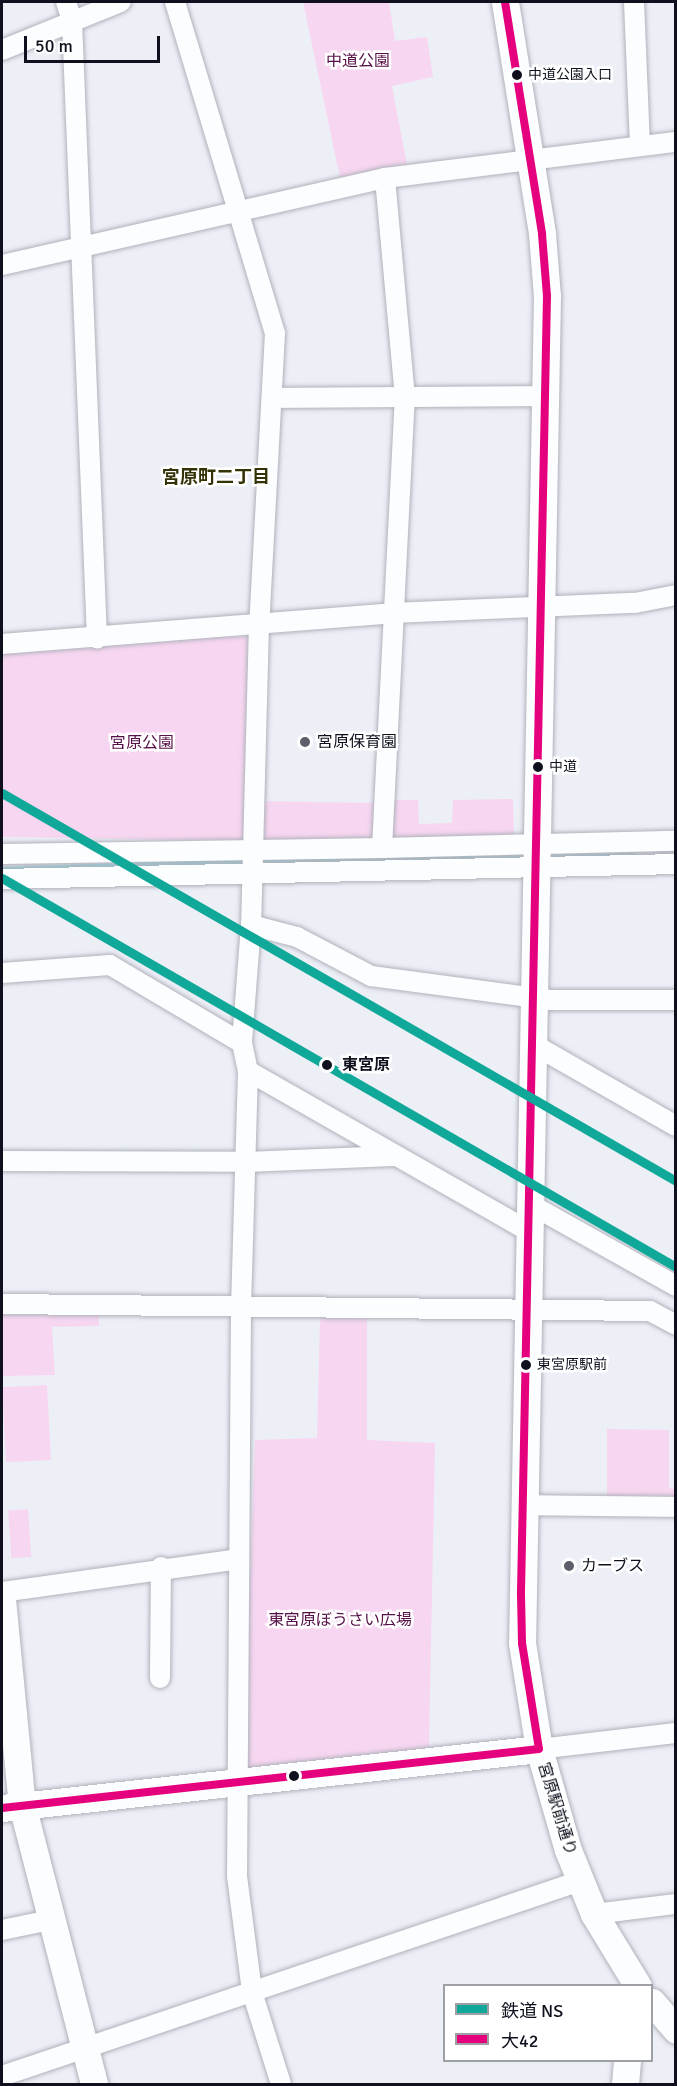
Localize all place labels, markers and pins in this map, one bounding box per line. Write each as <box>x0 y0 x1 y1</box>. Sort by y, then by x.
place label: 中道公園入口 <box>528 67 612 83</box>
marker: 中道公園入口 <box>511 69 523 81</box>
place label: 宮原保育園 <box>317 732 397 752</box>
marker: 宮原保育園 <box>298 735 312 749</box>
place label: 中道 <box>549 759 577 775</box>
marker: 中道 <box>532 761 544 773</box>
marker: 東宮原 <box>317 1055 337 1075</box>
place label: 東宮原 <box>342 1055 390 1075</box>
place label: 東宮原駅前 <box>537 1357 607 1373</box>
marker: 東宮原駅前 <box>520 1359 532 1371</box>
place label: カーブス <box>581 1556 645 1576</box>
marker: カーブス <box>562 1559 576 1573</box>
unlabelled marker <box>288 1770 300 1782</box>

